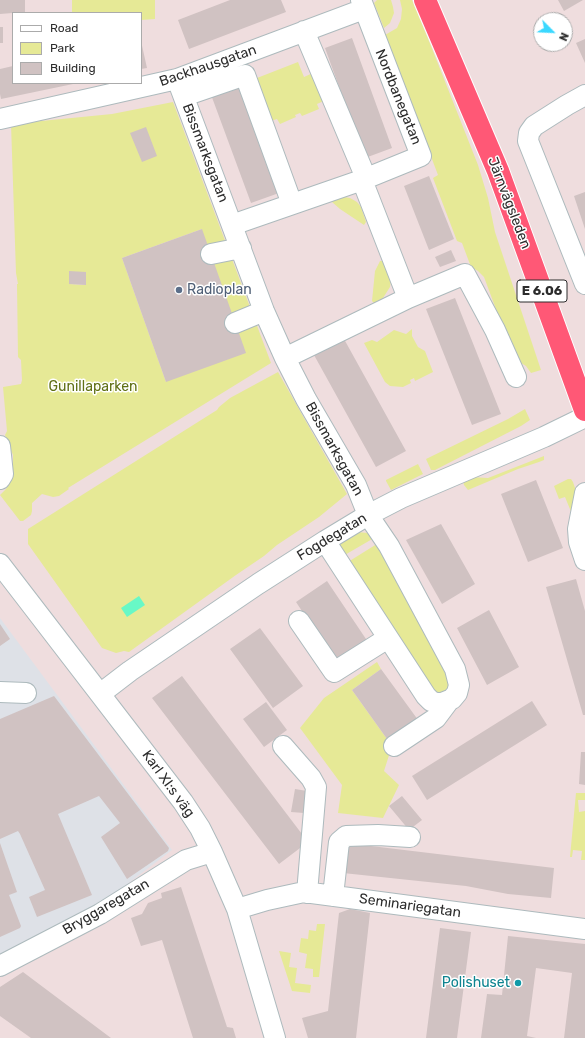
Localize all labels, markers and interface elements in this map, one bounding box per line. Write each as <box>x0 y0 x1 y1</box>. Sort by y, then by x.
legend <box>12 12 142 84</box>
north arrow <box>533 12 573 52</box>
text: Road <box>50 21 78 35</box>
text: N <box>556 30 571 43</box>
text: Park <box>50 41 75 55</box>
street label: Backhausgatan <box>157 42 259 90</box>
street label: Nordbanegatan <box>371 47 425 147</box>
text: Building <box>50 61 96 75</box>
street label: Bissmarksgatan <box>178 101 232 205</box>
street label: Järnvägsleden <box>484 155 534 251</box>
road number: E 6.06 <box>517 280 567 302</box>
place label: Radioplan <box>187 282 252 298</box>
marker: Radioplan <box>174 285 184 295</box>
park label: Gunillaparken <box>49 379 137 395</box>
street label: Bissmarksgatan <box>301 399 367 499</box>
street label: Fogdegatan <box>294 510 370 564</box>
street label: Karl XI:s väg <box>138 747 198 821</box>
street label: Bryggaregatan <box>60 875 152 939</box>
street label: Seminariegatan <box>358 891 462 921</box>
place label: Polishuset <box>442 975 510 991</box>
marker: Polishuset <box>513 978 523 988</box>

